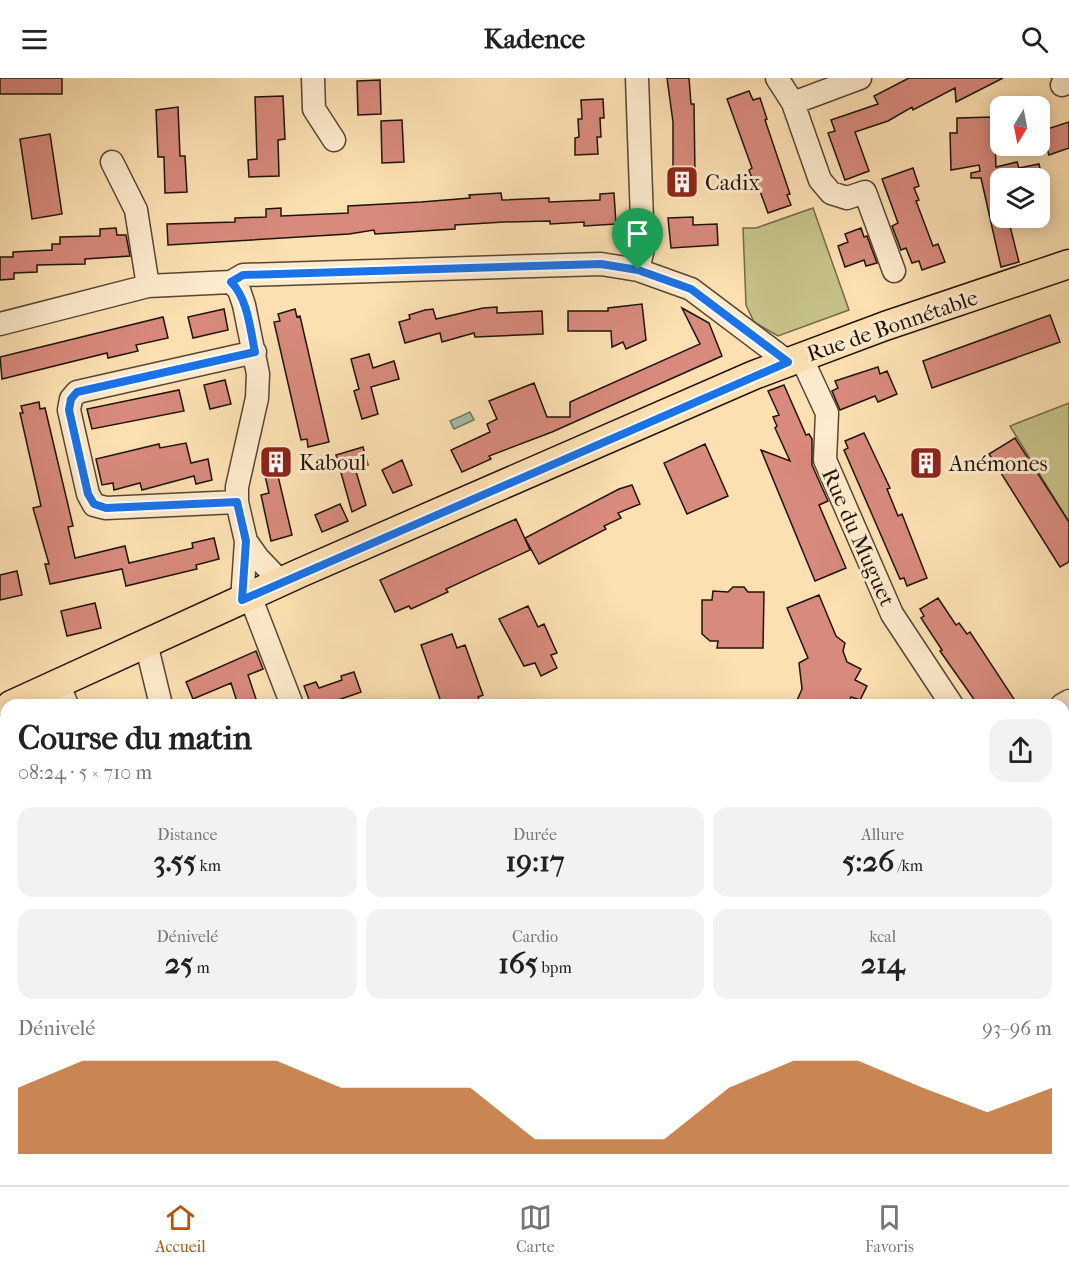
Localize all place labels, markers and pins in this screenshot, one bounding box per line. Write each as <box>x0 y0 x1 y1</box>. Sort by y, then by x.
building icon: Cadix <box>664 164 700 200</box>
place label: Cadix <box>705 170 760 196</box>
pin <box>612 208 663 270</box>
building icon: Kaboul <box>258 444 294 480</box>
building icon: Anémones <box>908 445 944 481</box>
place label: Kaboul <box>299 450 366 476</box>
place label: Anémones <box>948 451 1048 477</box>

